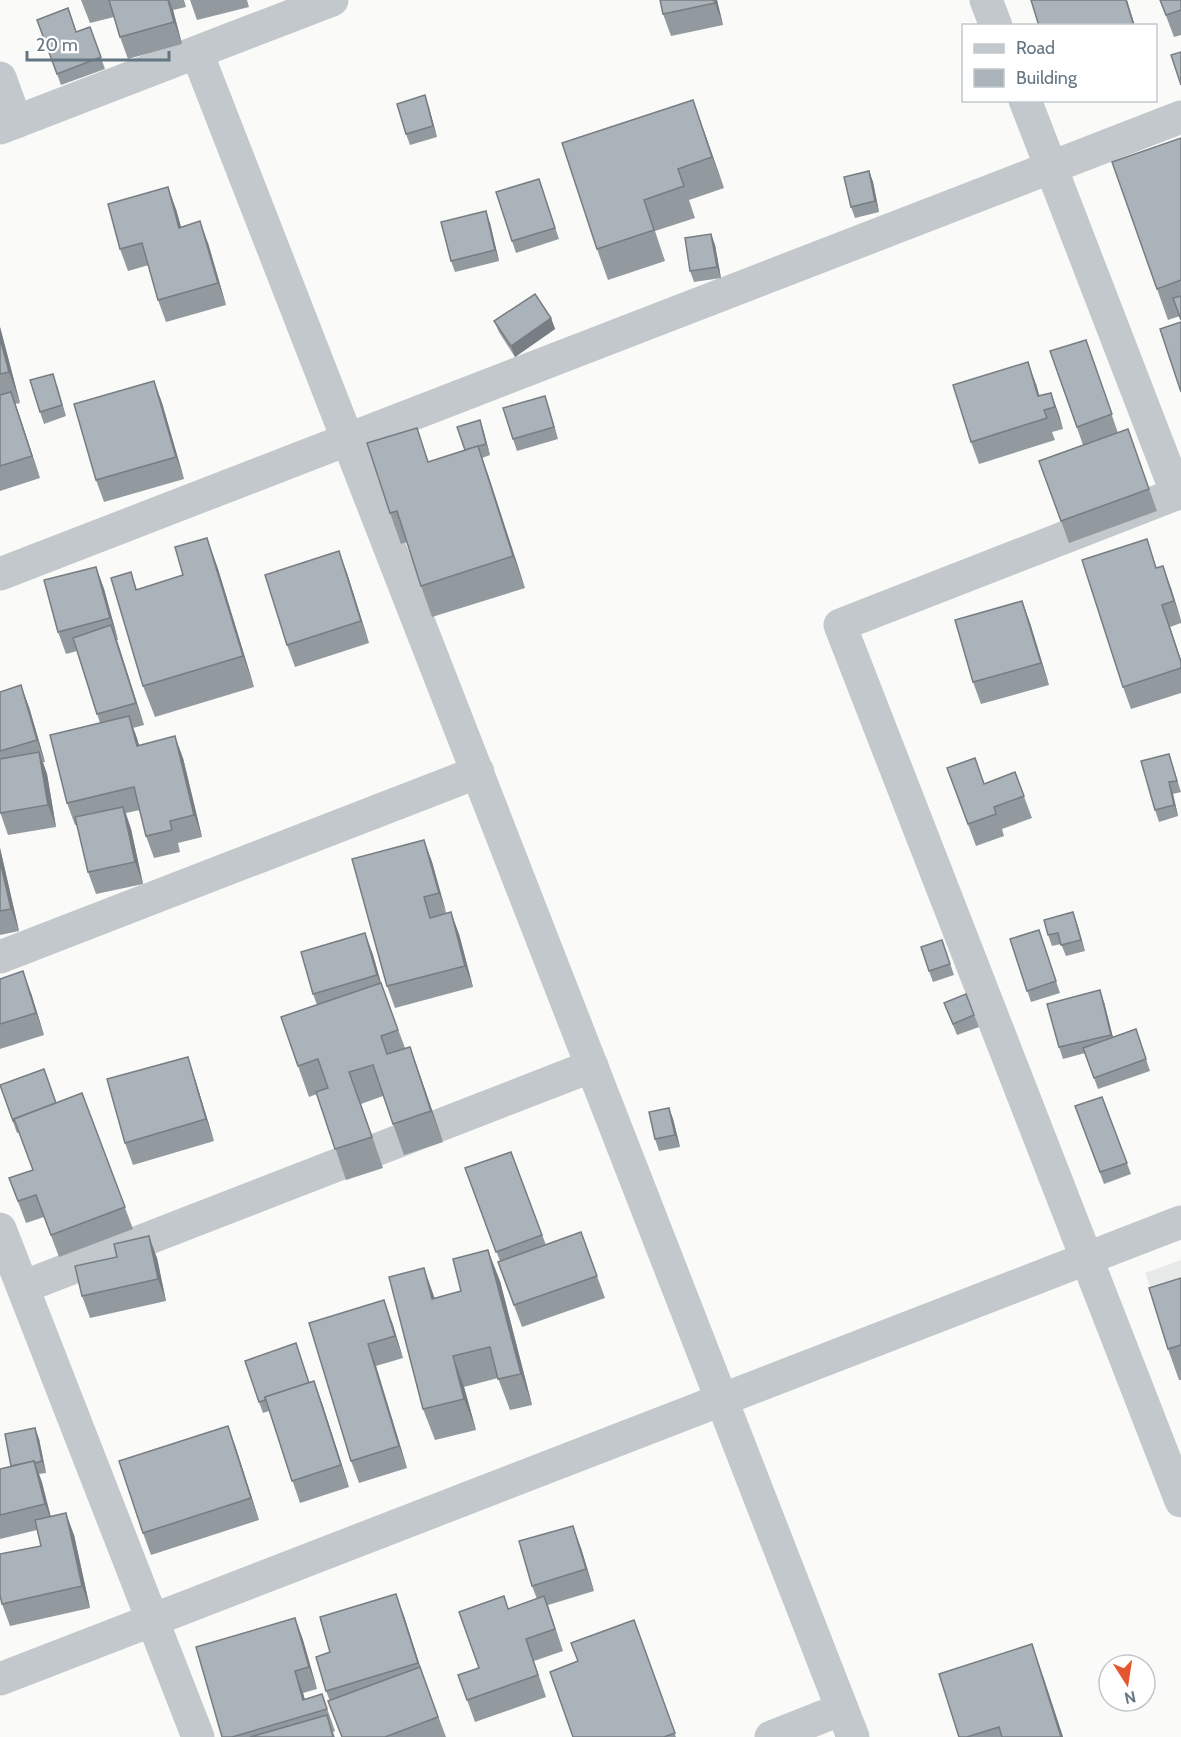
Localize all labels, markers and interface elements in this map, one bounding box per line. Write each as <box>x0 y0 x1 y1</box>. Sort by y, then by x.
scale bar <box>27 24 170 62</box>
legend <box>962 24 1157 102</box>
text: 20 m <box>36 34 78 56</box>
text: Road <box>1016 37 1055 59</box>
text: Building <box>1016 67 1078 89</box>
north arrow <box>1097 1653 1157 1713</box>
text: N <box>1123 1687 1138 1708</box>

